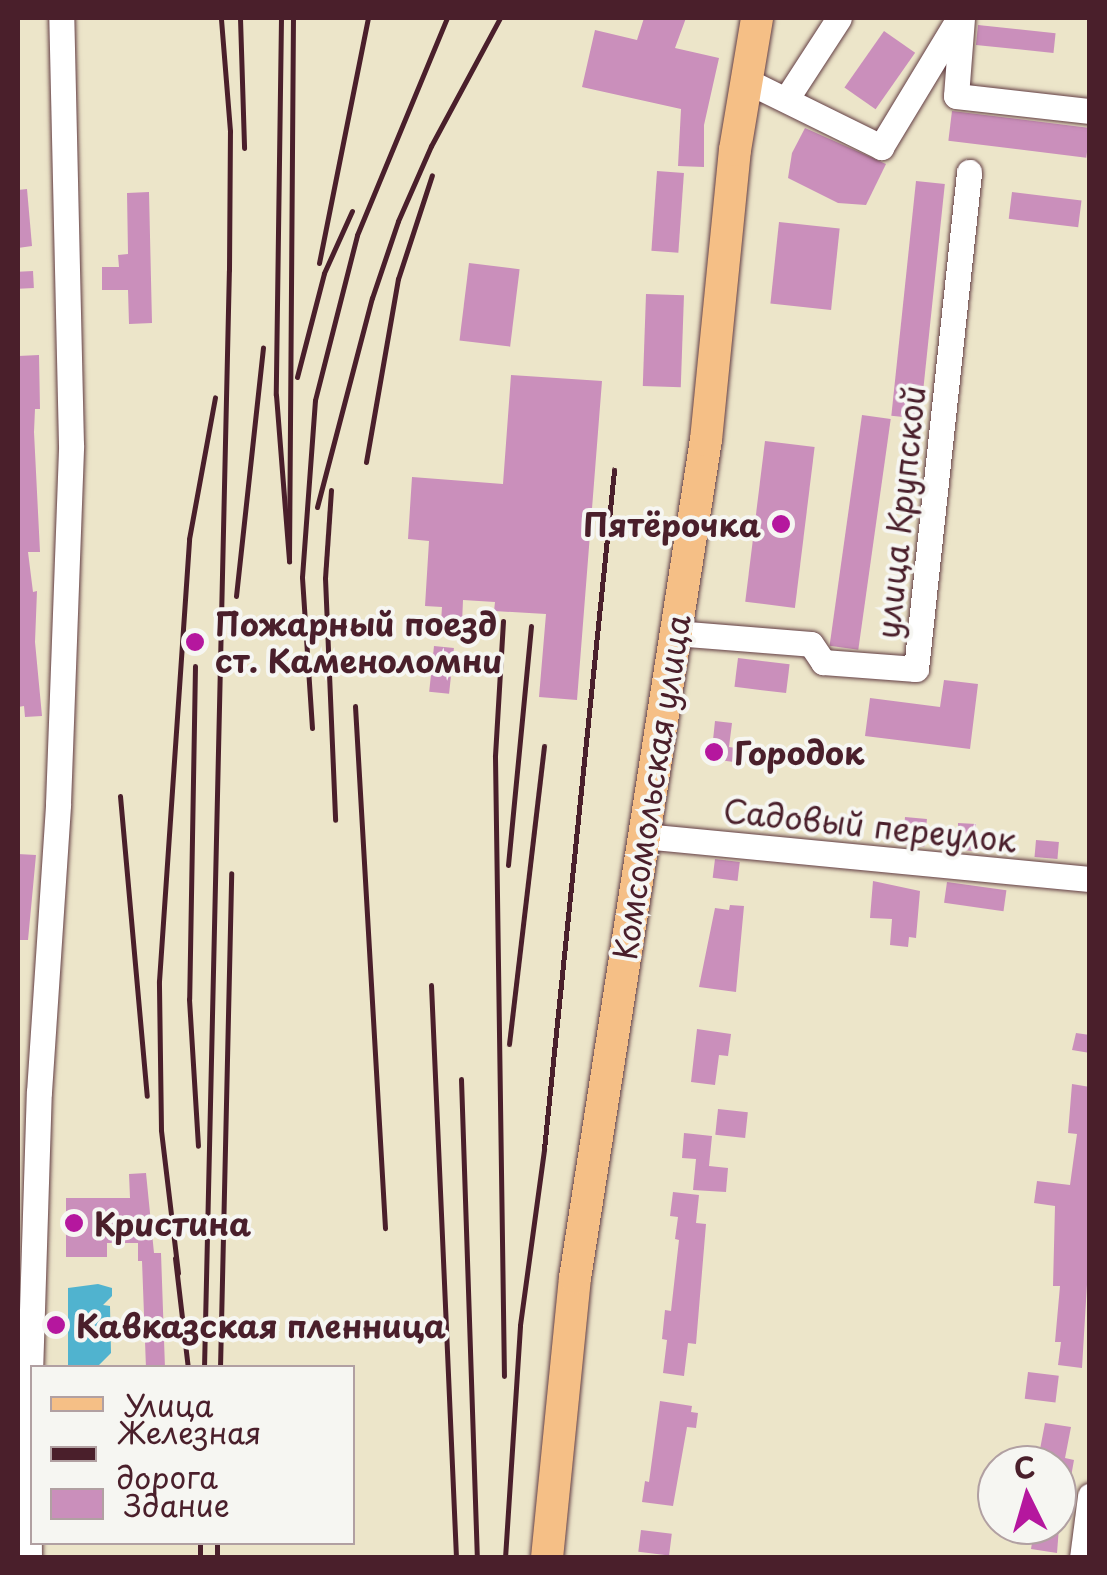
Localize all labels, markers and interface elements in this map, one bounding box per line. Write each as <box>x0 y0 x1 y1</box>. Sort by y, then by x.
street label: улица Крупской <box>868 383 932 641</box>
place label: Пятёрочка <box>583 505 761 543</box>
marker: Пятёрочка <box>770 513 792 535</box>
place label: Пожарный поезд ст. Каменоломни <box>215 605 503 680</box>
street label: Комсомольская улица <box>605 610 697 964</box>
marker: Пожарный поезд ст. Каменоломни <box>184 631 206 653</box>
place label: Городок <box>734 733 864 771</box>
marker: Городок <box>703 741 725 763</box>
street label: Садовый переулок <box>722 791 1018 859</box>
place label: Кристина <box>94 1204 251 1242</box>
marker: Кристина <box>63 1212 85 1234</box>
place label: Кавказская пленница <box>76 1306 448 1344</box>
marker: Кавказская пленница <box>45 1314 67 1336</box>
legend <box>30 1365 355 1545</box>
text: Улица <box>124 1382 213 1427</box>
text: Железная дорога <box>117 1409 262 1499</box>
text: С <box>1012 1444 1037 1489</box>
north arrow <box>977 1445 1077 1545</box>
text: Здание <box>124 1482 230 1527</box>

